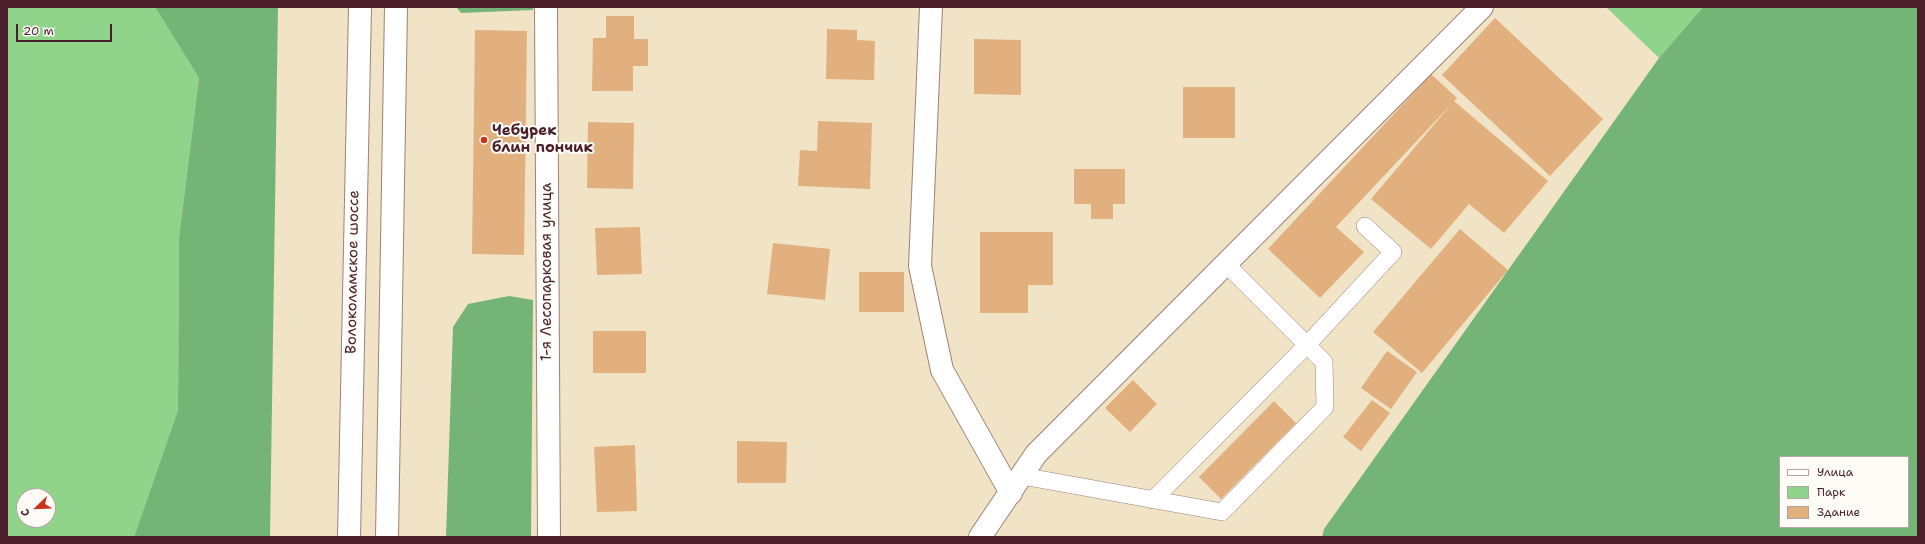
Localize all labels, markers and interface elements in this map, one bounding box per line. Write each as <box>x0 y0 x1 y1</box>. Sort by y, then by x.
scale bar <box>18 16 114 42</box>
text: 20 m <box>23 23 54 39</box>
place label: Чебурек блин пончик <box>492 122 593 157</box>
marker: Чебурек блин пончик <box>479 135 489 145</box>
street label: 1-я Лесопарковая улица <box>538 183 556 361</box>
street label: Волоколамское шоссе <box>343 190 363 354</box>
legend <box>1779 456 1909 528</box>
text: Улица <box>1817 464 1853 480</box>
text: Парк <box>1817 484 1845 500</box>
north arrow <box>16 488 56 528</box>
text: Здание <box>1817 504 1860 520</box>
text: С <box>17 506 34 519</box>

